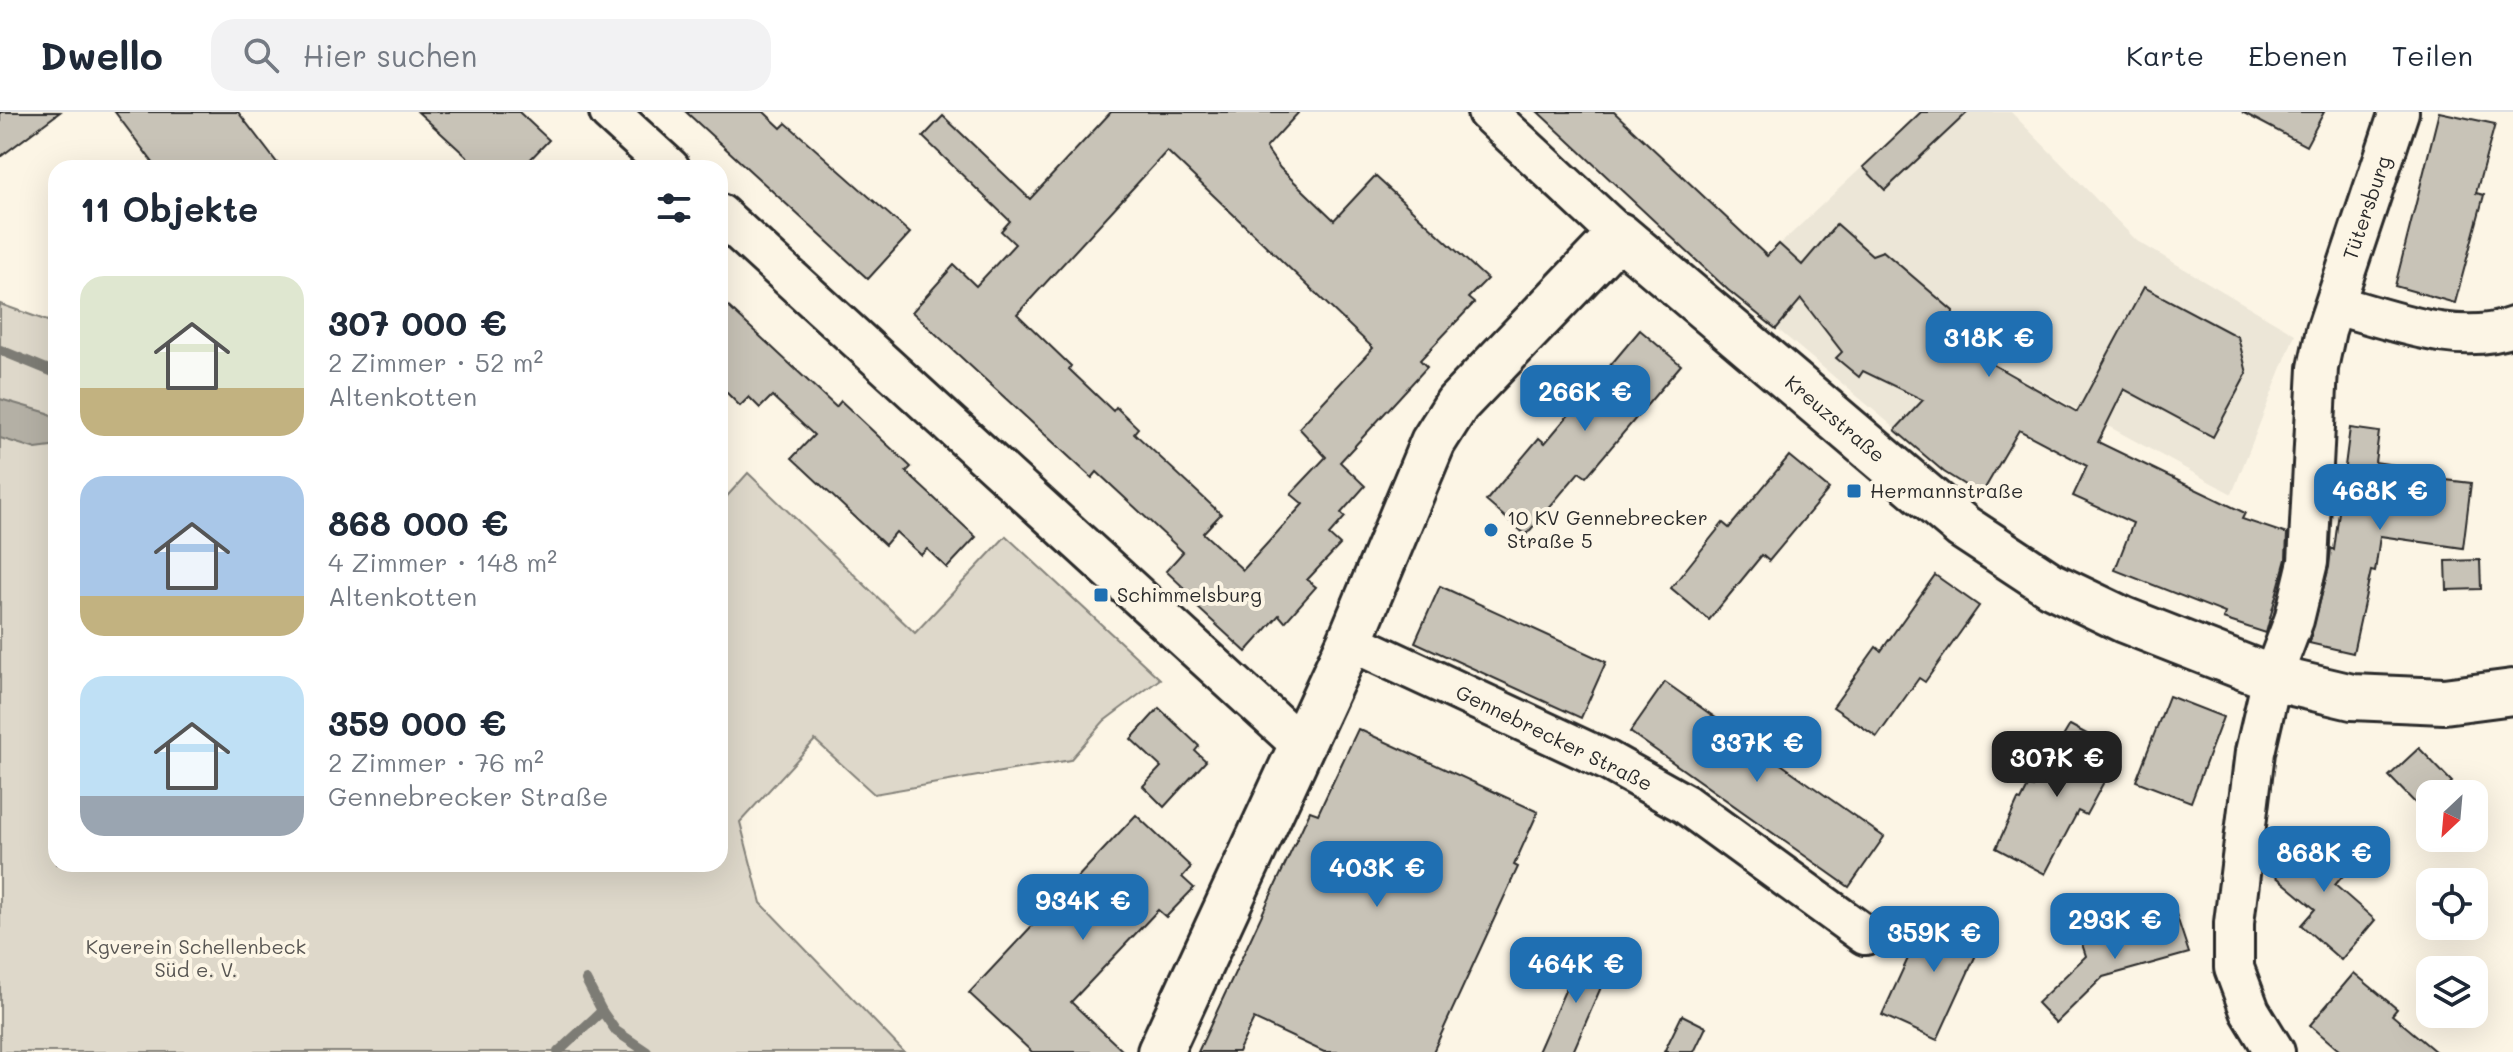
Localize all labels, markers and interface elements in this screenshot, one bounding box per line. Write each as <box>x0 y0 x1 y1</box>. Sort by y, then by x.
search box <box>211 19 771 91</box>
text: Dwello <box>40 30 163 80</box>
icon: search <box>239 33 283 77</box>
text: Hier suchen <box>303 35 477 75</box>
text: Karte <box>2126 37 2204 73</box>
text: Ebenen <box>2248 37 2348 73</box>
text: Teilen <box>2392 37 2473 73</box>
street label: Tütersburg <box>2336 152 2396 263</box>
text: 11 Objekte <box>80 186 258 231</box>
icon: filters <box>652 186 696 230</box>
text: 307 000 € <box>328 300 507 345</box>
icon: home <box>144 308 240 404</box>
pin: 318K € <box>1924 311 2054 379</box>
text: 318K € <box>1944 320 2034 354</box>
text: 2 Zimmer · 52 m² <box>328 345 543 379</box>
pin: 266K € <box>1520 365 1650 433</box>
street label: Kreuzstraße <box>1780 369 1891 468</box>
text: 266K € <box>1538 374 1632 408</box>
text: Altenkotten <box>328 379 477 413</box>
pin: 468K € <box>2315 464 2445 532</box>
text: 468K € <box>2332 473 2428 507</box>
place label: Hermannstraße <box>1870 477 2023 503</box>
marker: Hermannstraße <box>1845 482 1863 500</box>
text: 868 000 € <box>328 500 508 545</box>
place label: 10 KV Gennebrecker Straße 5 <box>1507 504 1708 553</box>
icon: home <box>144 508 240 604</box>
marker: 10 KV Gennebrecker Straße 5 <box>1482 521 1500 539</box>
text: 4 Zimmer · 148 m² <box>328 545 557 579</box>
text: Altenkotten <box>328 579 477 613</box>
place label: Schimmelsburg <box>1117 581 1262 607</box>
marker: Schimmelsburg <box>1092 586 1110 604</box>
street label: Gennebrecker Straße <box>1452 678 1657 796</box>
text: 359 000 € <box>328 700 506 745</box>
icon: home <box>144 708 240 804</box>
pin: 337K € <box>1692 716 1822 784</box>
text: 337K € <box>1710 725 1804 759</box>
pin: 307K € <box>1992 731 2122 799</box>
text: 307K € <box>2010 740 2104 774</box>
text: 2 Zimmer · 76 m² <box>328 745 544 779</box>
text: Gennebrecker Straße <box>328 779 608 813</box>
north arrow <box>2416 780 2488 852</box>
map controls <box>2416 780 2488 1028</box>
pin: 868K € <box>2259 826 2389 894</box>
text: 868K € <box>2276 835 2372 869</box>
pin: 403K € <box>1312 841 1442 909</box>
text: 403K € <box>1329 850 1425 884</box>
button: locate <box>2416 868 2488 940</box>
pin: 934K € <box>1018 874 1148 942</box>
text: 934K € <box>1035 883 1131 917</box>
pin: 293K € <box>2050 893 2180 961</box>
text: 293K € <box>2068 902 2162 936</box>
pin: 359K € <box>1869 906 1999 974</box>
text: 359K € <box>1887 915 1981 949</box>
park label: Kgverein Schellenbeck Süd e. V. <box>86 933 306 982</box>
pin: 464K € <box>1511 937 1641 1005</box>
text: 464K € <box>1528 946 1624 980</box>
button: layers <box>2416 956 2488 1028</box>

